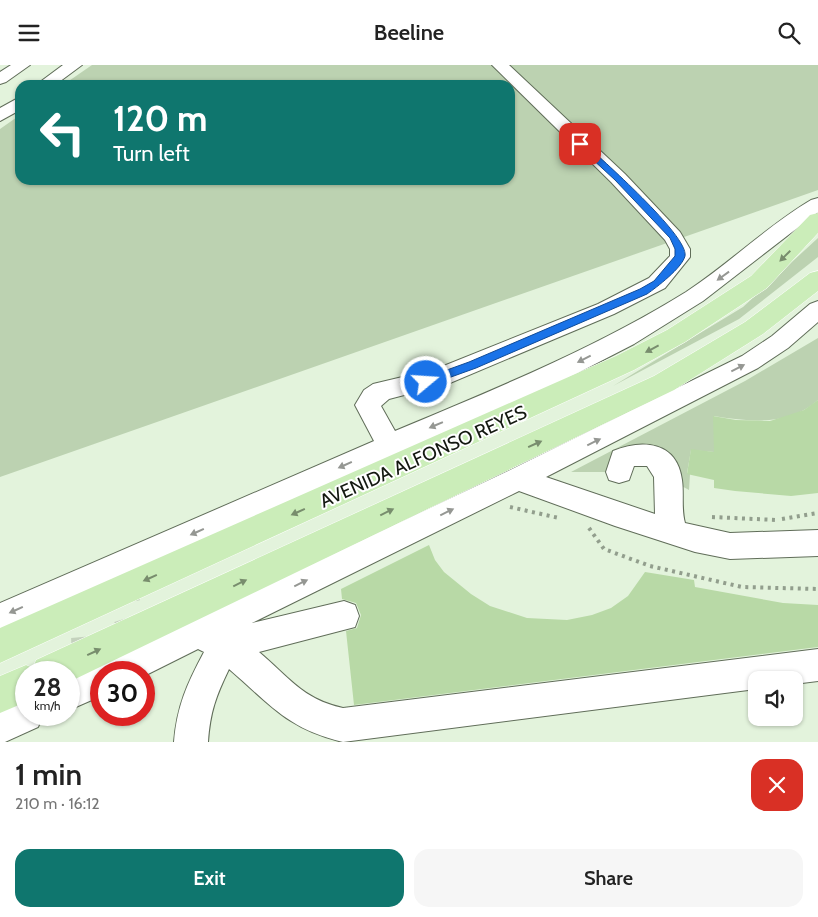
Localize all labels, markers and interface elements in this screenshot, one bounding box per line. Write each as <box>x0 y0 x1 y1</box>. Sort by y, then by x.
icon: menu <box>15 19 43 47</box>
text: Beeline <box>374 19 444 46</box>
icon: search <box>775 19 803 47</box>
text: 120 m <box>113 97 207 140</box>
icon: left <box>30 100 95 165</box>
pin <box>559 123 601 165</box>
icon: arrive <box>566 130 594 158</box>
text: Turn left <box>113 140 190 167</box>
one-way arrow <box>779 249 791 261</box>
one-way arrow <box>717 270 730 281</box>
one-way arrow <box>646 344 659 353</box>
position arrow <box>399 355 451 407</box>
one-way arrow <box>577 355 592 363</box>
one-way arrow <box>731 364 745 372</box>
street label: AVENIDA ALFONSO REYES <box>316 400 530 513</box>
one-way arrow <box>429 421 443 429</box>
one-way arrow <box>586 437 601 446</box>
one-way arrow <box>528 440 542 448</box>
one-way arrow <box>338 461 352 469</box>
one-way arrow <box>291 508 305 516</box>
one-way arrow <box>380 508 394 516</box>
one-way arrow <box>440 508 454 516</box>
one-way arrow <box>190 528 204 536</box>
one-way arrow <box>143 575 157 583</box>
one-way arrow <box>233 578 248 587</box>
one-way arrow <box>294 579 308 587</box>
one-way arrow <box>9 607 23 615</box>
one-way arrow <box>87 648 101 656</box>
speed limit sign: 30 <box>90 661 155 726</box>
map controls <box>748 671 803 726</box>
button: sound <box>748 671 803 726</box>
text: 28 <box>33 672 62 702</box>
text: km/h <box>34 698 61 713</box>
text: 1 min <box>15 756 82 793</box>
button: close <box>751 759 803 811</box>
text: 210 m · 16:12 <box>15 794 100 813</box>
button: Exit <box>15 849 404 907</box>
button: Share <box>414 849 803 907</box>

